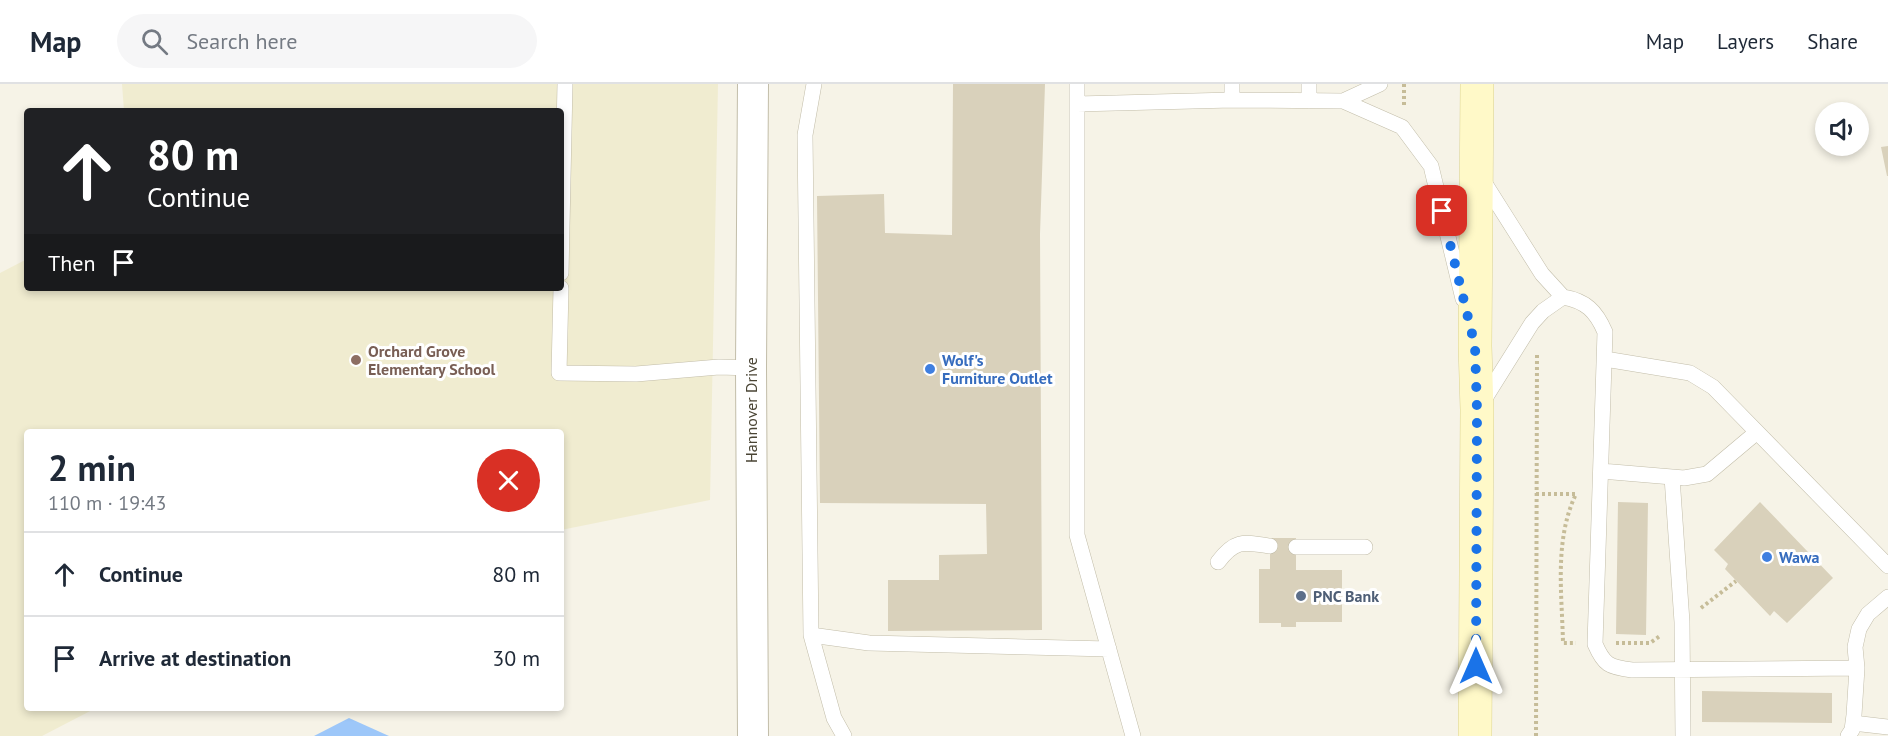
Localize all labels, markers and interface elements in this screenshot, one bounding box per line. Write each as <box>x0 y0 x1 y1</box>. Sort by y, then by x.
search box <box>117 14 537 68</box>
text: Map <box>30 23 81 60</box>
icon: search <box>138 25 171 58</box>
text: Search here <box>186 27 297 55</box>
text: Map <box>1646 28 1684 55</box>
text: Layers <box>1717 28 1774 55</box>
text: Share <box>1807 28 1858 55</box>
map controls <box>1815 102 1869 156</box>
button: sound <box>1815 102 1869 156</box>
text: 80 m <box>147 127 239 182</box>
icon: ahead <box>48 132 126 210</box>
text: Continue <box>147 180 250 214</box>
pin <box>1416 185 1467 236</box>
icon: arrive <box>1425 194 1458 227</box>
icon: arrive <box>107 246 140 279</box>
text: Then <box>48 249 95 277</box>
place label: Orchard Grove Elementary School <box>368 341 495 379</box>
place label: Wolf's Furniture Outlet <box>942 350 1053 388</box>
marker: Orchard Grove Elementary School <box>349 353 363 367</box>
street label: Hannover Drive <box>741 357 761 463</box>
marker: Wolf's Furniture Outlet <box>923 362 937 376</box>
text: 2 min <box>48 444 136 491</box>
button: close <box>477 449 540 512</box>
text: 110 m · 19:43 <box>48 490 166 516</box>
place label: Wawa <box>1779 547 1819 567</box>
marker: Wawa <box>1760 550 1774 564</box>
icon: ahead <box>48 558 81 591</box>
text: Continue <box>99 560 183 588</box>
text: 80 m <box>492 560 540 588</box>
place label: PNC Bank <box>1313 586 1379 606</box>
marker: PNC Bank <box>1294 589 1308 603</box>
position arrow <box>1444 634 1508 698</box>
icon: arrive <box>48 642 81 675</box>
text: Arrive at destination <box>99 644 291 672</box>
text: 30 m <box>492 644 540 672</box>

